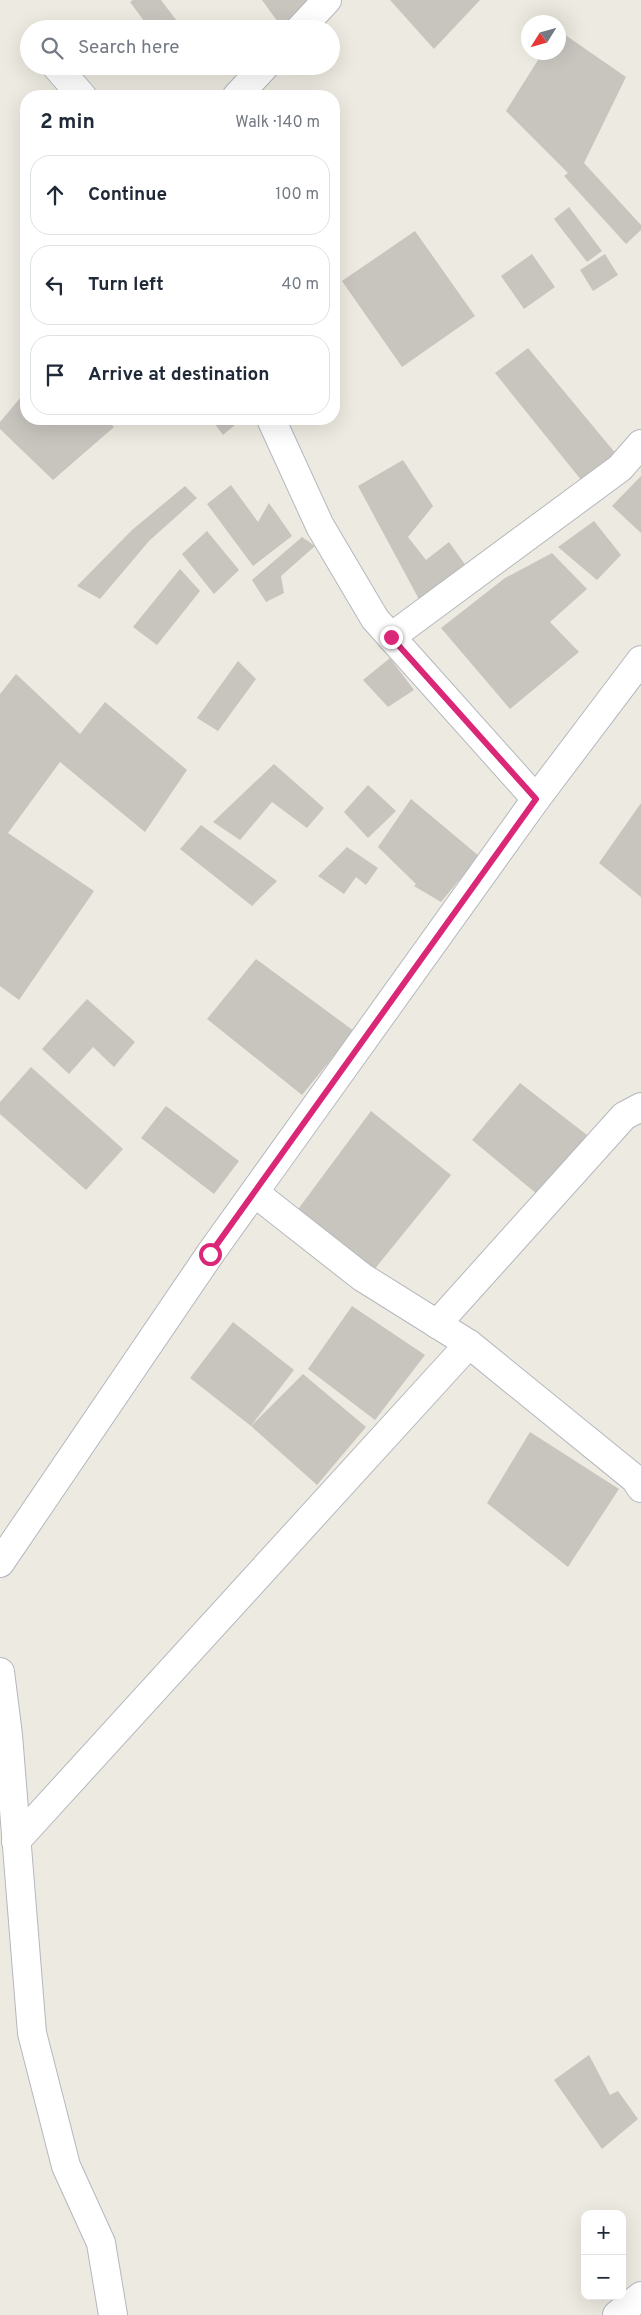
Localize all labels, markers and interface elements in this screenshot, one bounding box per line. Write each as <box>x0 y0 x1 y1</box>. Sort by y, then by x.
north arrow <box>521 15 566 60</box>
search box <box>20 20 340 75</box>
icon: search <box>38 34 66 62</box>
text: Search here <box>78 36 180 60</box>
text: 2 min <box>40 109 95 136</box>
text: Walk · 140 m <box>235 113 320 133</box>
icon: ahead <box>41 181 69 209</box>
text: Continue <box>88 183 167 207</box>
text: 100 m <box>275 185 319 205</box>
icon: left <box>41 271 69 299</box>
text: Turn left <box>88 273 164 297</box>
text: 40 m <box>281 275 319 295</box>
icon: arrive <box>41 361 69 389</box>
text: Arrive at destination <box>88 363 269 387</box>
route end <box>380 626 403 649</box>
route start <box>199 1243 222 1266</box>
map controls <box>581 2210 626 2300</box>
button: + <box>581 2210 626 2255</box>
button: − <box>581 2255 626 2300</box>

